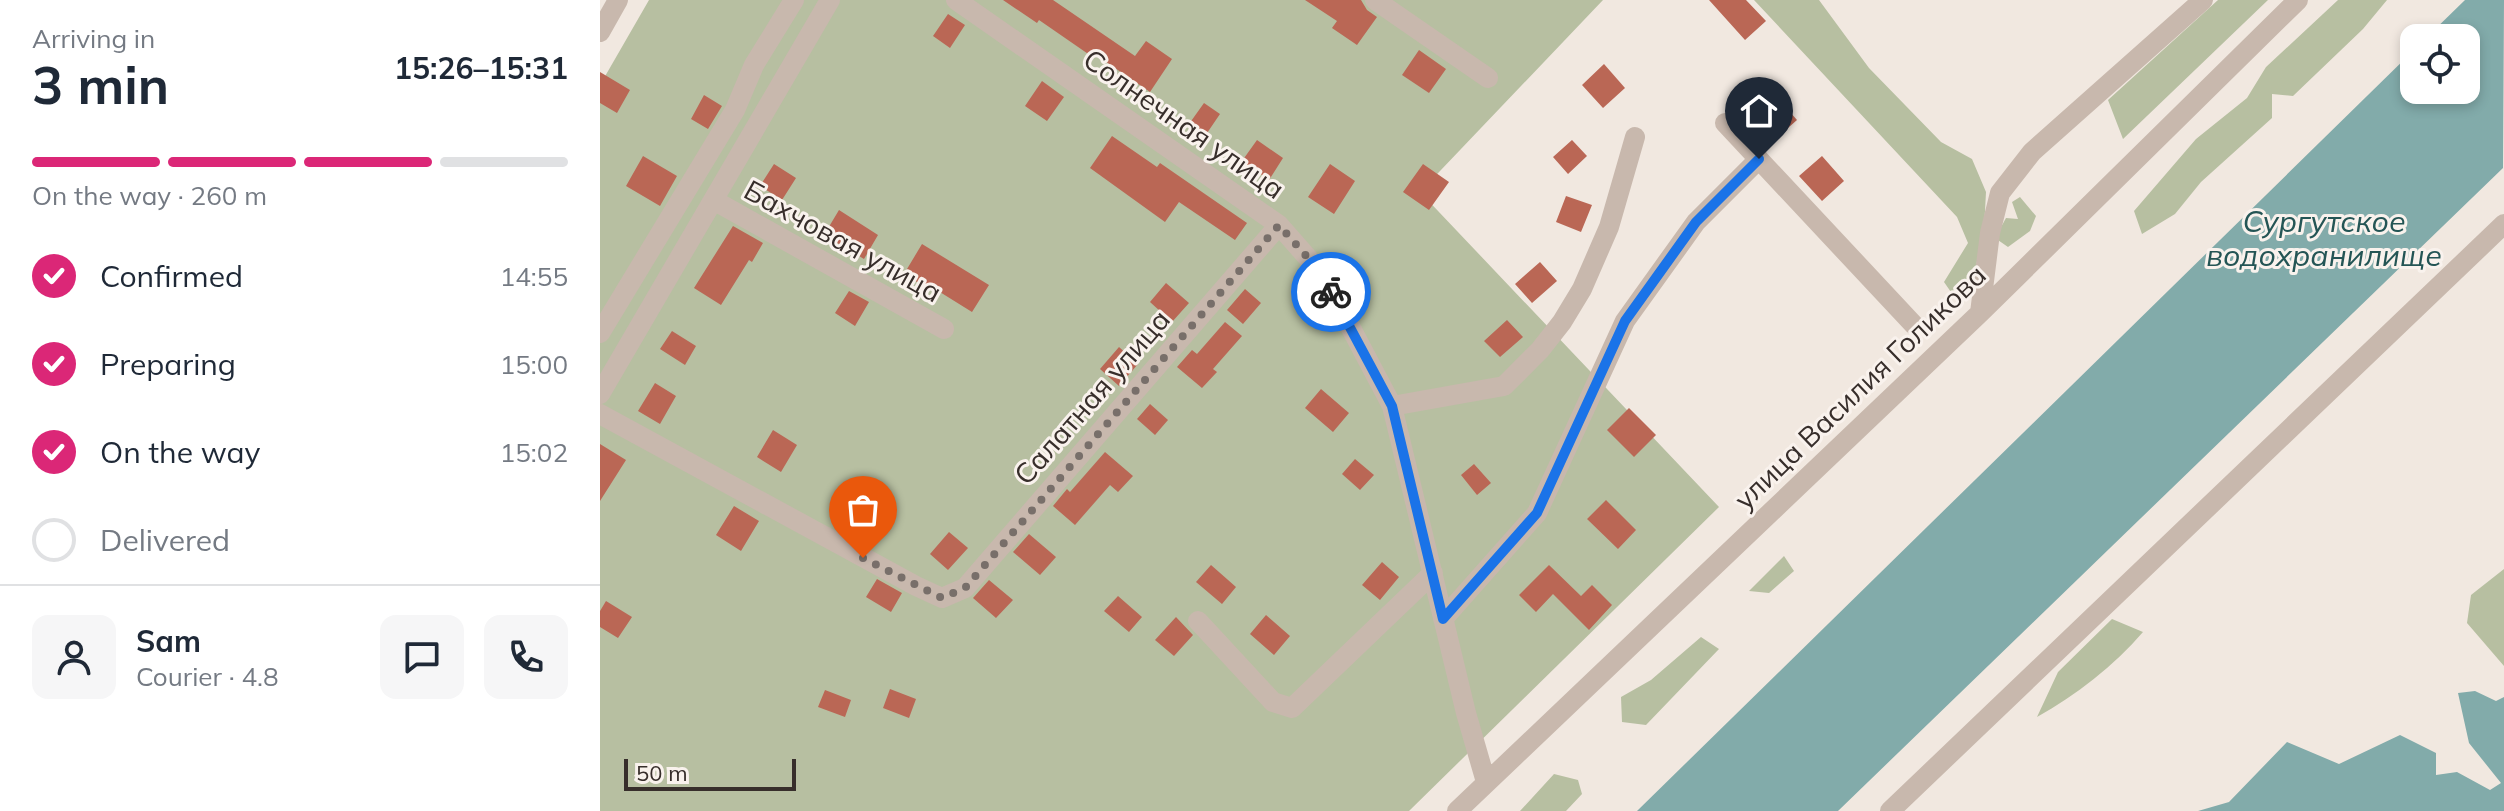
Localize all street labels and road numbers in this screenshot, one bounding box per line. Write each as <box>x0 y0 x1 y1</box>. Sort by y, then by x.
street label: Солнечная улица <box>1077 41 1292 206</box>
street label: Бахчовая улица <box>738 172 948 309</box>
street label: улица Василия Голикова <box>1726 257 1993 516</box>
street label: Салатная улица <box>1006 302 1177 491</box>

